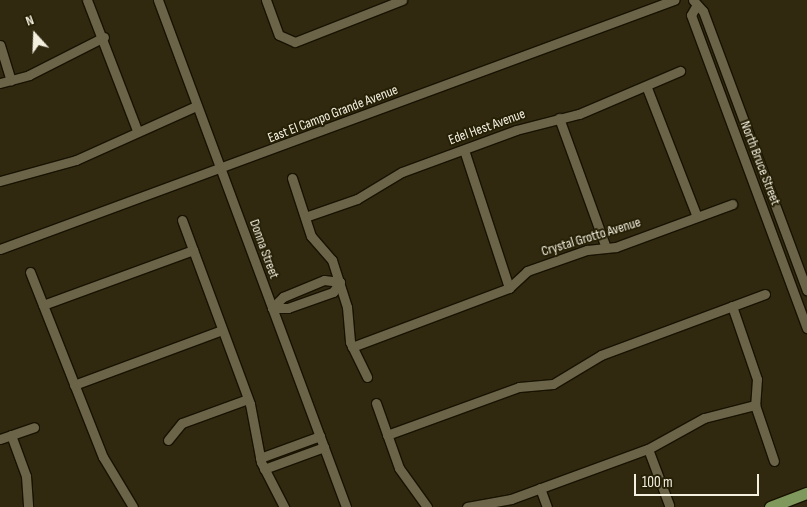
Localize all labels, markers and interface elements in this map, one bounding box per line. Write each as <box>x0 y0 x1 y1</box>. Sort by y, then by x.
north arrow <box>10 10 60 60</box>
text: N <box>23 11 36 30</box>
street label: East El Campo Grande Avenue <box>266 81 400 147</box>
street label: Edel Hest Avenue <box>446 105 528 149</box>
street label: North Bruce Street <box>736 119 784 207</box>
street label: Crystal Grotto Avenue <box>539 214 643 260</box>
street label: Donna Street <box>246 217 282 281</box>
scale bar <box>637 464 762 496</box>
text: 100 m <box>642 473 673 492</box>

